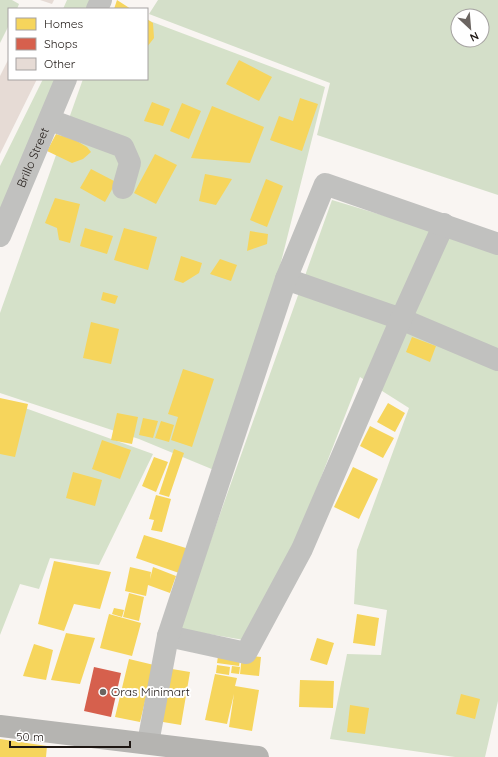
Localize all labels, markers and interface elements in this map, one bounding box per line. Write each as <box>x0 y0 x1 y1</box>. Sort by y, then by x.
legend <box>8 8 148 80</box>
north arrow <box>450 8 490 48</box>
text: Homes <box>44 16 84 31</box>
text: N <box>468 29 481 45</box>
text: Shops <box>44 36 78 51</box>
text: Other <box>44 56 76 71</box>
street label: Brillo Street <box>13 125 52 190</box>
place label: Oras Minimart <box>111 684 190 699</box>
marker: Oras Minimart <box>98 687 108 697</box>
scale bar <box>10 723 130 749</box>
text: 50 m <box>16 729 44 744</box>

